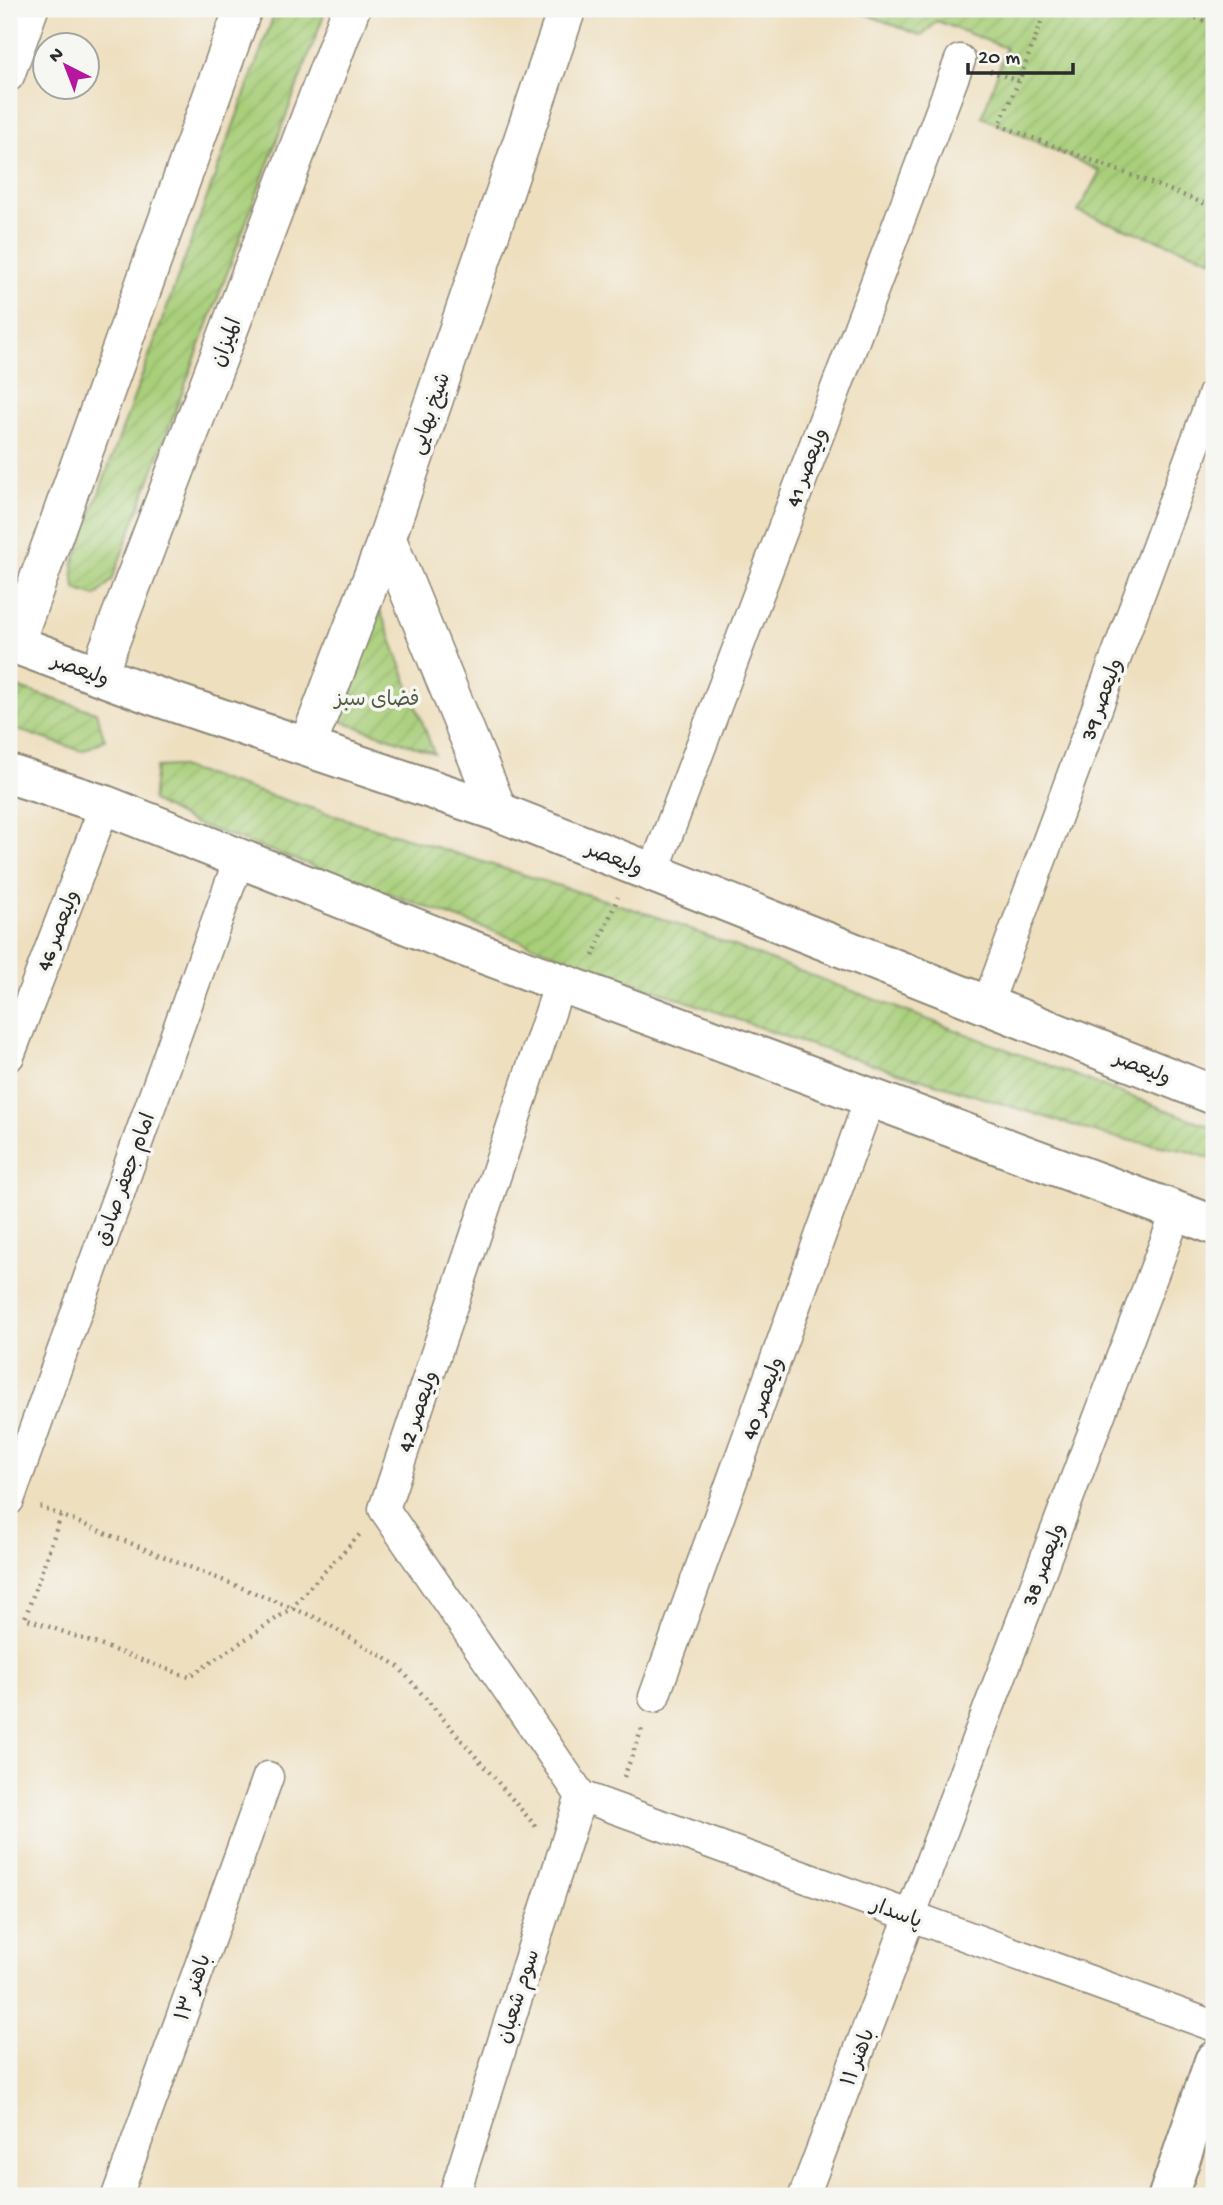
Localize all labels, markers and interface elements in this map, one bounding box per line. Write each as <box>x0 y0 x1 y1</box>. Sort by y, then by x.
north arrow <box>32 32 102 102</box>
scale bar <box>968 32 1072 76</box>
text: N <box>45 43 69 69</box>
text: 20 m <box>978 47 1020 72</box>
street label: المیزان <box>208 315 249 371</box>
street label: شیخ بهایی <box>407 370 458 458</box>
street label: ولیعصر 41 <box>783 425 836 511</box>
street label: ولیعصر <box>46 650 112 694</box>
street label: ولیعصر 39 <box>1078 656 1131 746</box>
park label: فضای سبز <box>332 689 420 714</box>
street label: ولیعصر <box>580 838 646 884</box>
street label: ولیعصر 46 <box>33 887 87 975</box>
street label: ولیعصر <box>1108 1047 1174 1093</box>
street label: امام جعفر صادق <box>92 1110 163 1250</box>
street label: ولیعصر 40 <box>739 1354 792 1444</box>
street label: ولیعصر 42 <box>395 1368 446 1456</box>
street label: ولیعصر 38 <box>1019 1520 1073 1611</box>
street label: پاسدار <box>865 1894 925 1936</box>
street label: سوم شعبان <box>493 1947 547 2047</box>
street label: باهنر ۱۳ <box>172 1951 219 2025</box>
street label: باهنر ۱۱ <box>838 2026 883 2091</box>

